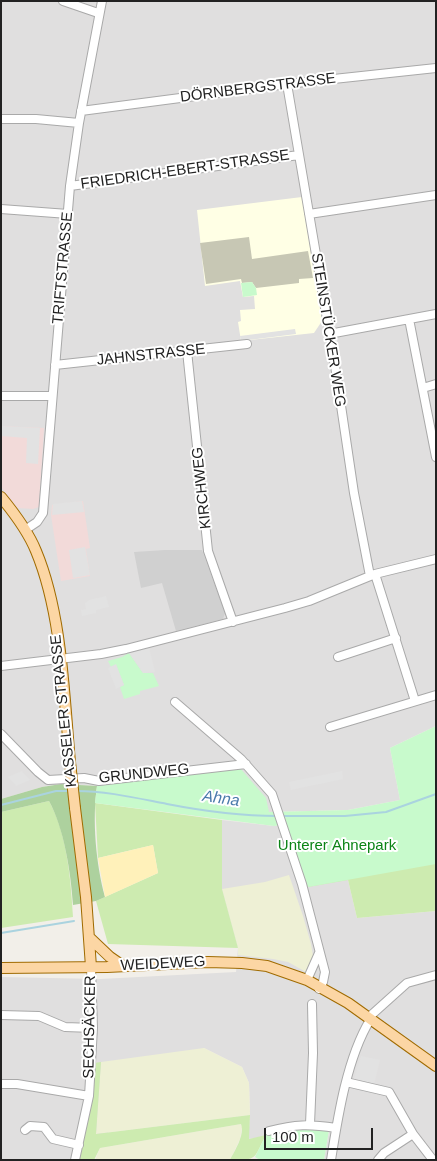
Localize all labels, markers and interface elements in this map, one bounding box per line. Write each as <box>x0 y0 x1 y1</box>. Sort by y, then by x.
street label: DÖRNBERGSTRASSE <box>179 70 337 106</box>
street label: FRIEDRICH-EBERT-STRASSE <box>79 146 291 194</box>
street label: TRIFTSTRASSE <box>49 211 77 325</box>
street label: STEINSTÜCKER WEG <box>307 252 349 408</box>
street label: JAHNSTRASSE <box>96 340 206 370</box>
street label: KIRCHWEG <box>189 446 215 530</box>
street label: KASSELER STRASSE <box>47 634 81 788</box>
street label: GRUNDWEG <box>98 760 190 788</box>
water label: Ahna <box>201 787 241 811</box>
park label: Unterer Ahnepark <box>278 837 396 855</box>
street label: WEIDEWEG <box>120 953 206 975</box>
street label: SECHSÄCKER <box>80 975 100 1079</box>
scale bar <box>267 1118 376 1150</box>
text: 100 m <box>272 1128 314 1145</box>

